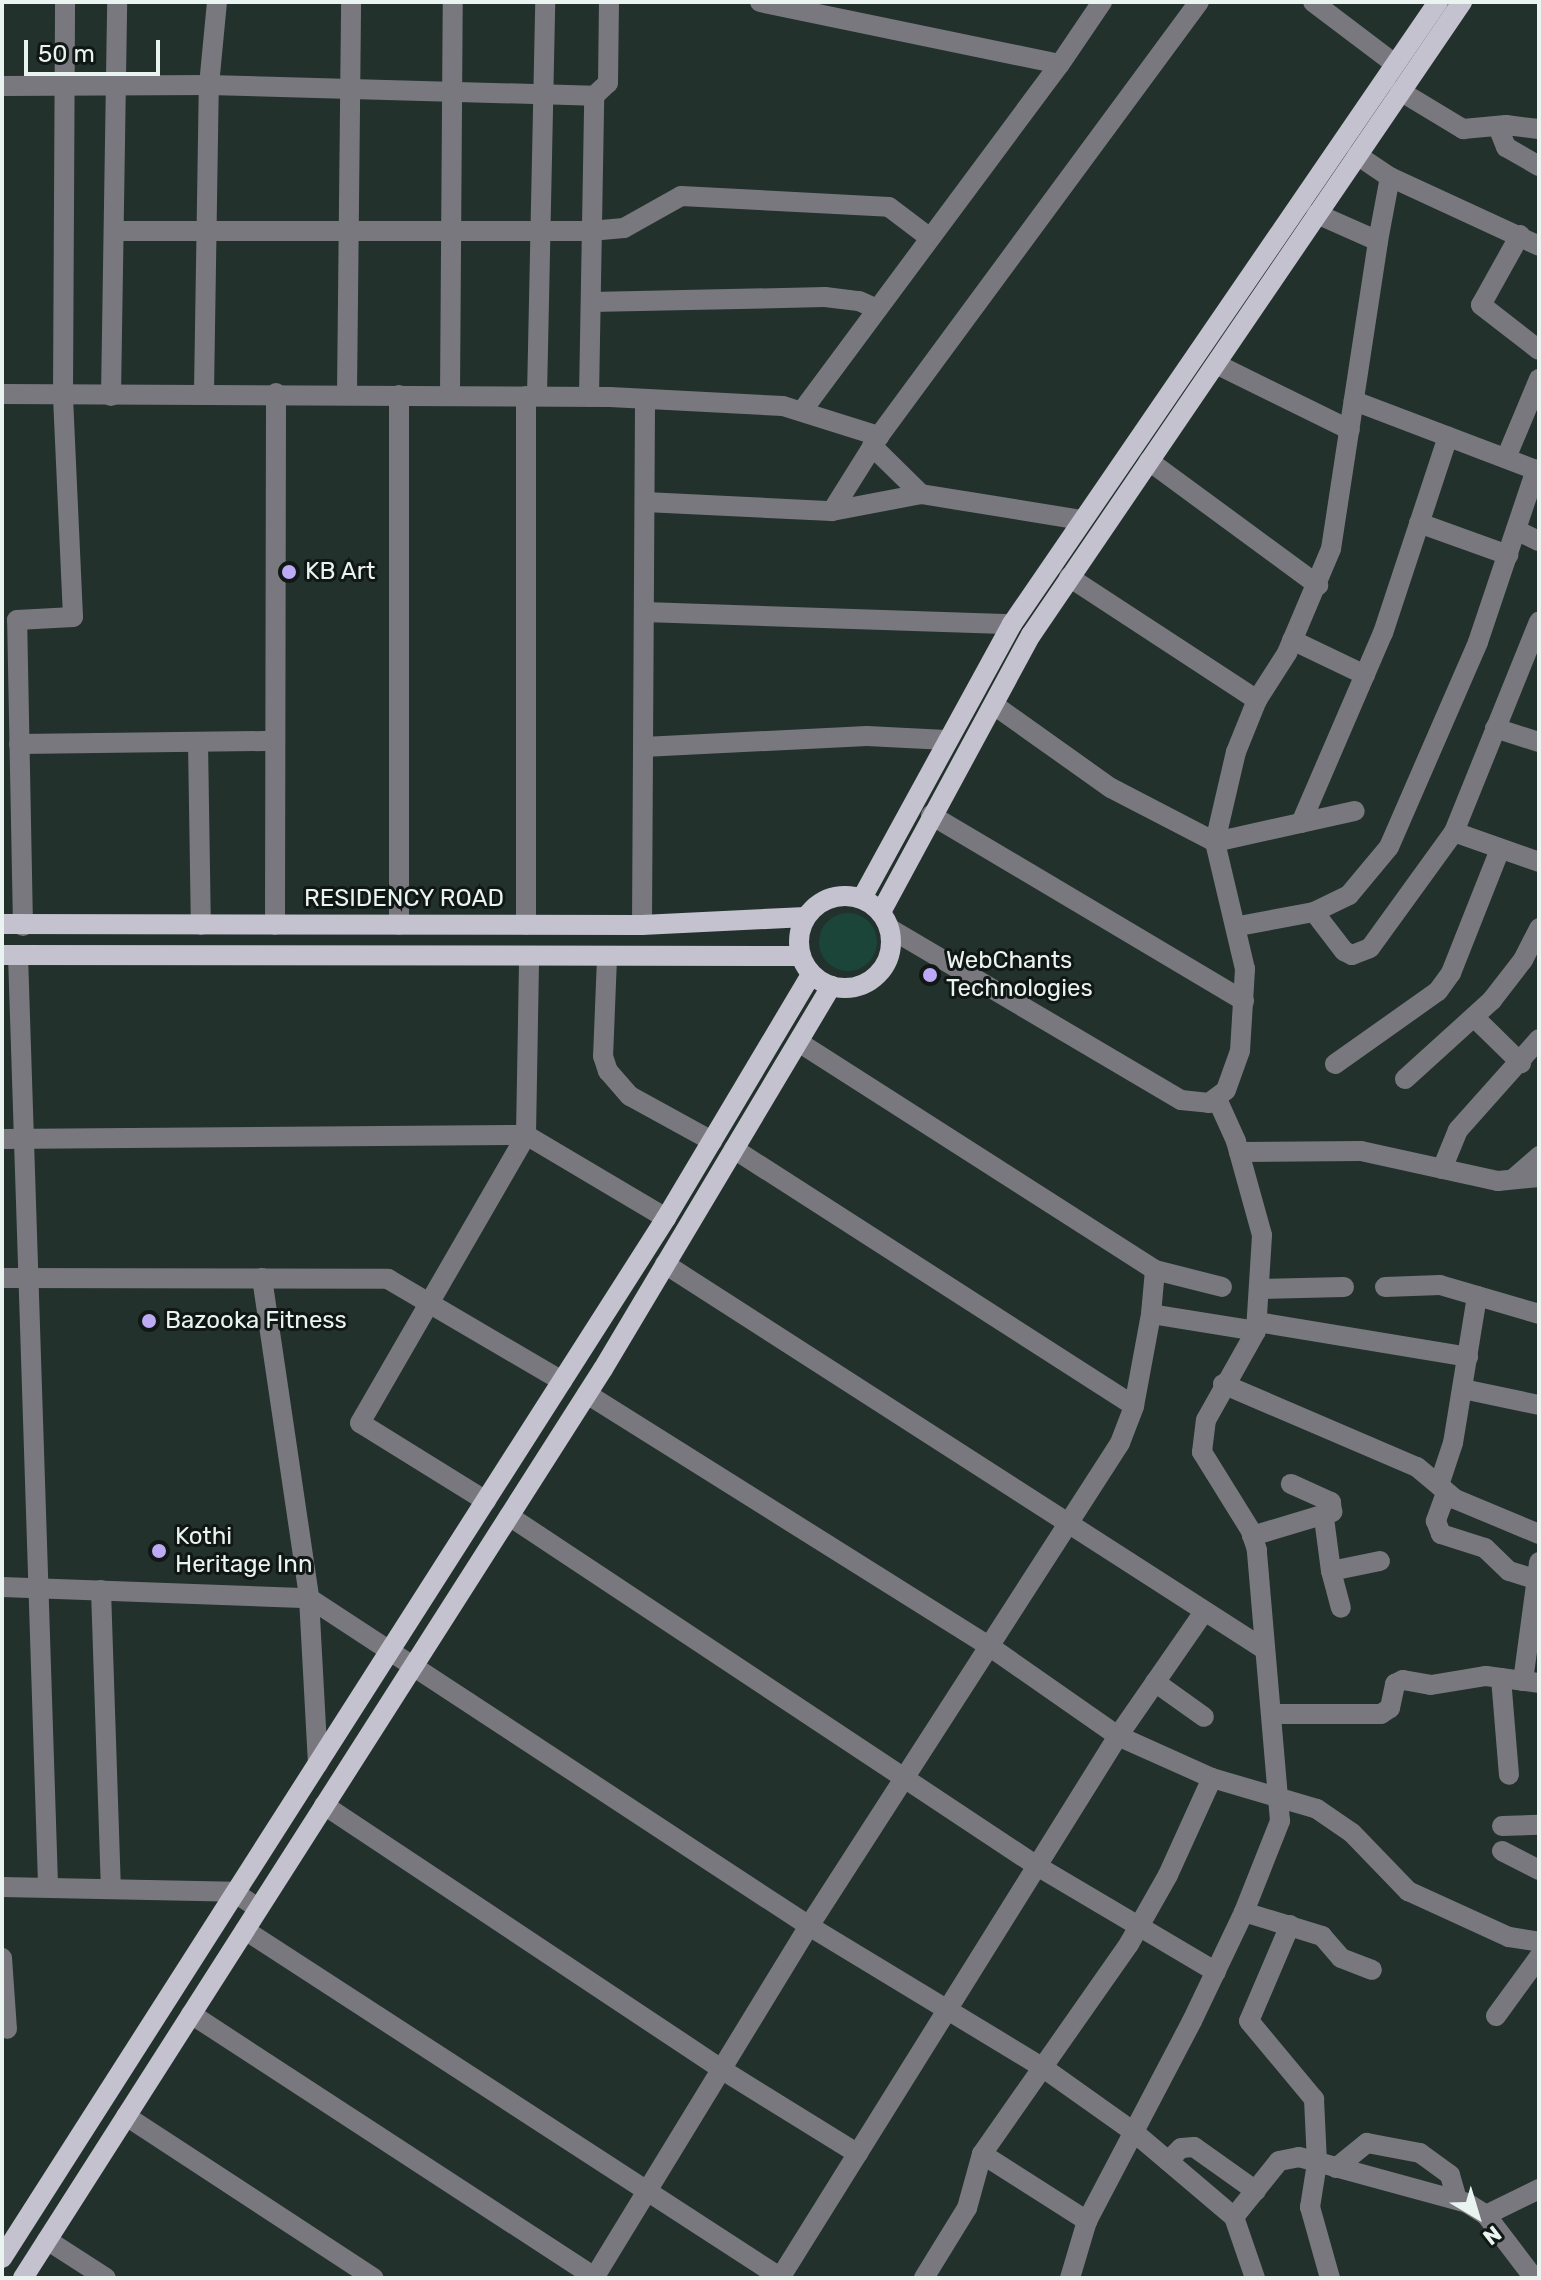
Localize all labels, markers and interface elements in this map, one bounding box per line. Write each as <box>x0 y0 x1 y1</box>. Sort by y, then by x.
scale bar <box>28 24 164 74</box>
text: 50 m <box>38 40 95 68</box>
place label: KB Art <box>305 558 376 586</box>
marker: KB Art <box>280 563 298 581</box>
street label: RESIDENCY ROAD <box>304 885 504 913</box>
place label: WebChants Technologies <box>946 947 1093 1003</box>
marker: WebChants Technologies <box>921 966 939 984</box>
place label: Bazooka Fitness <box>165 1307 347 1335</box>
marker: Bazooka Fitness <box>140 1312 158 1330</box>
place label: Kothi Heritage Inn <box>175 1523 312 1579</box>
marker: Kothi Heritage Inn <box>150 1542 168 1560</box>
north arrow <box>1437 2176 1517 2256</box>
text: N <box>1478 2220 1507 2251</box>

